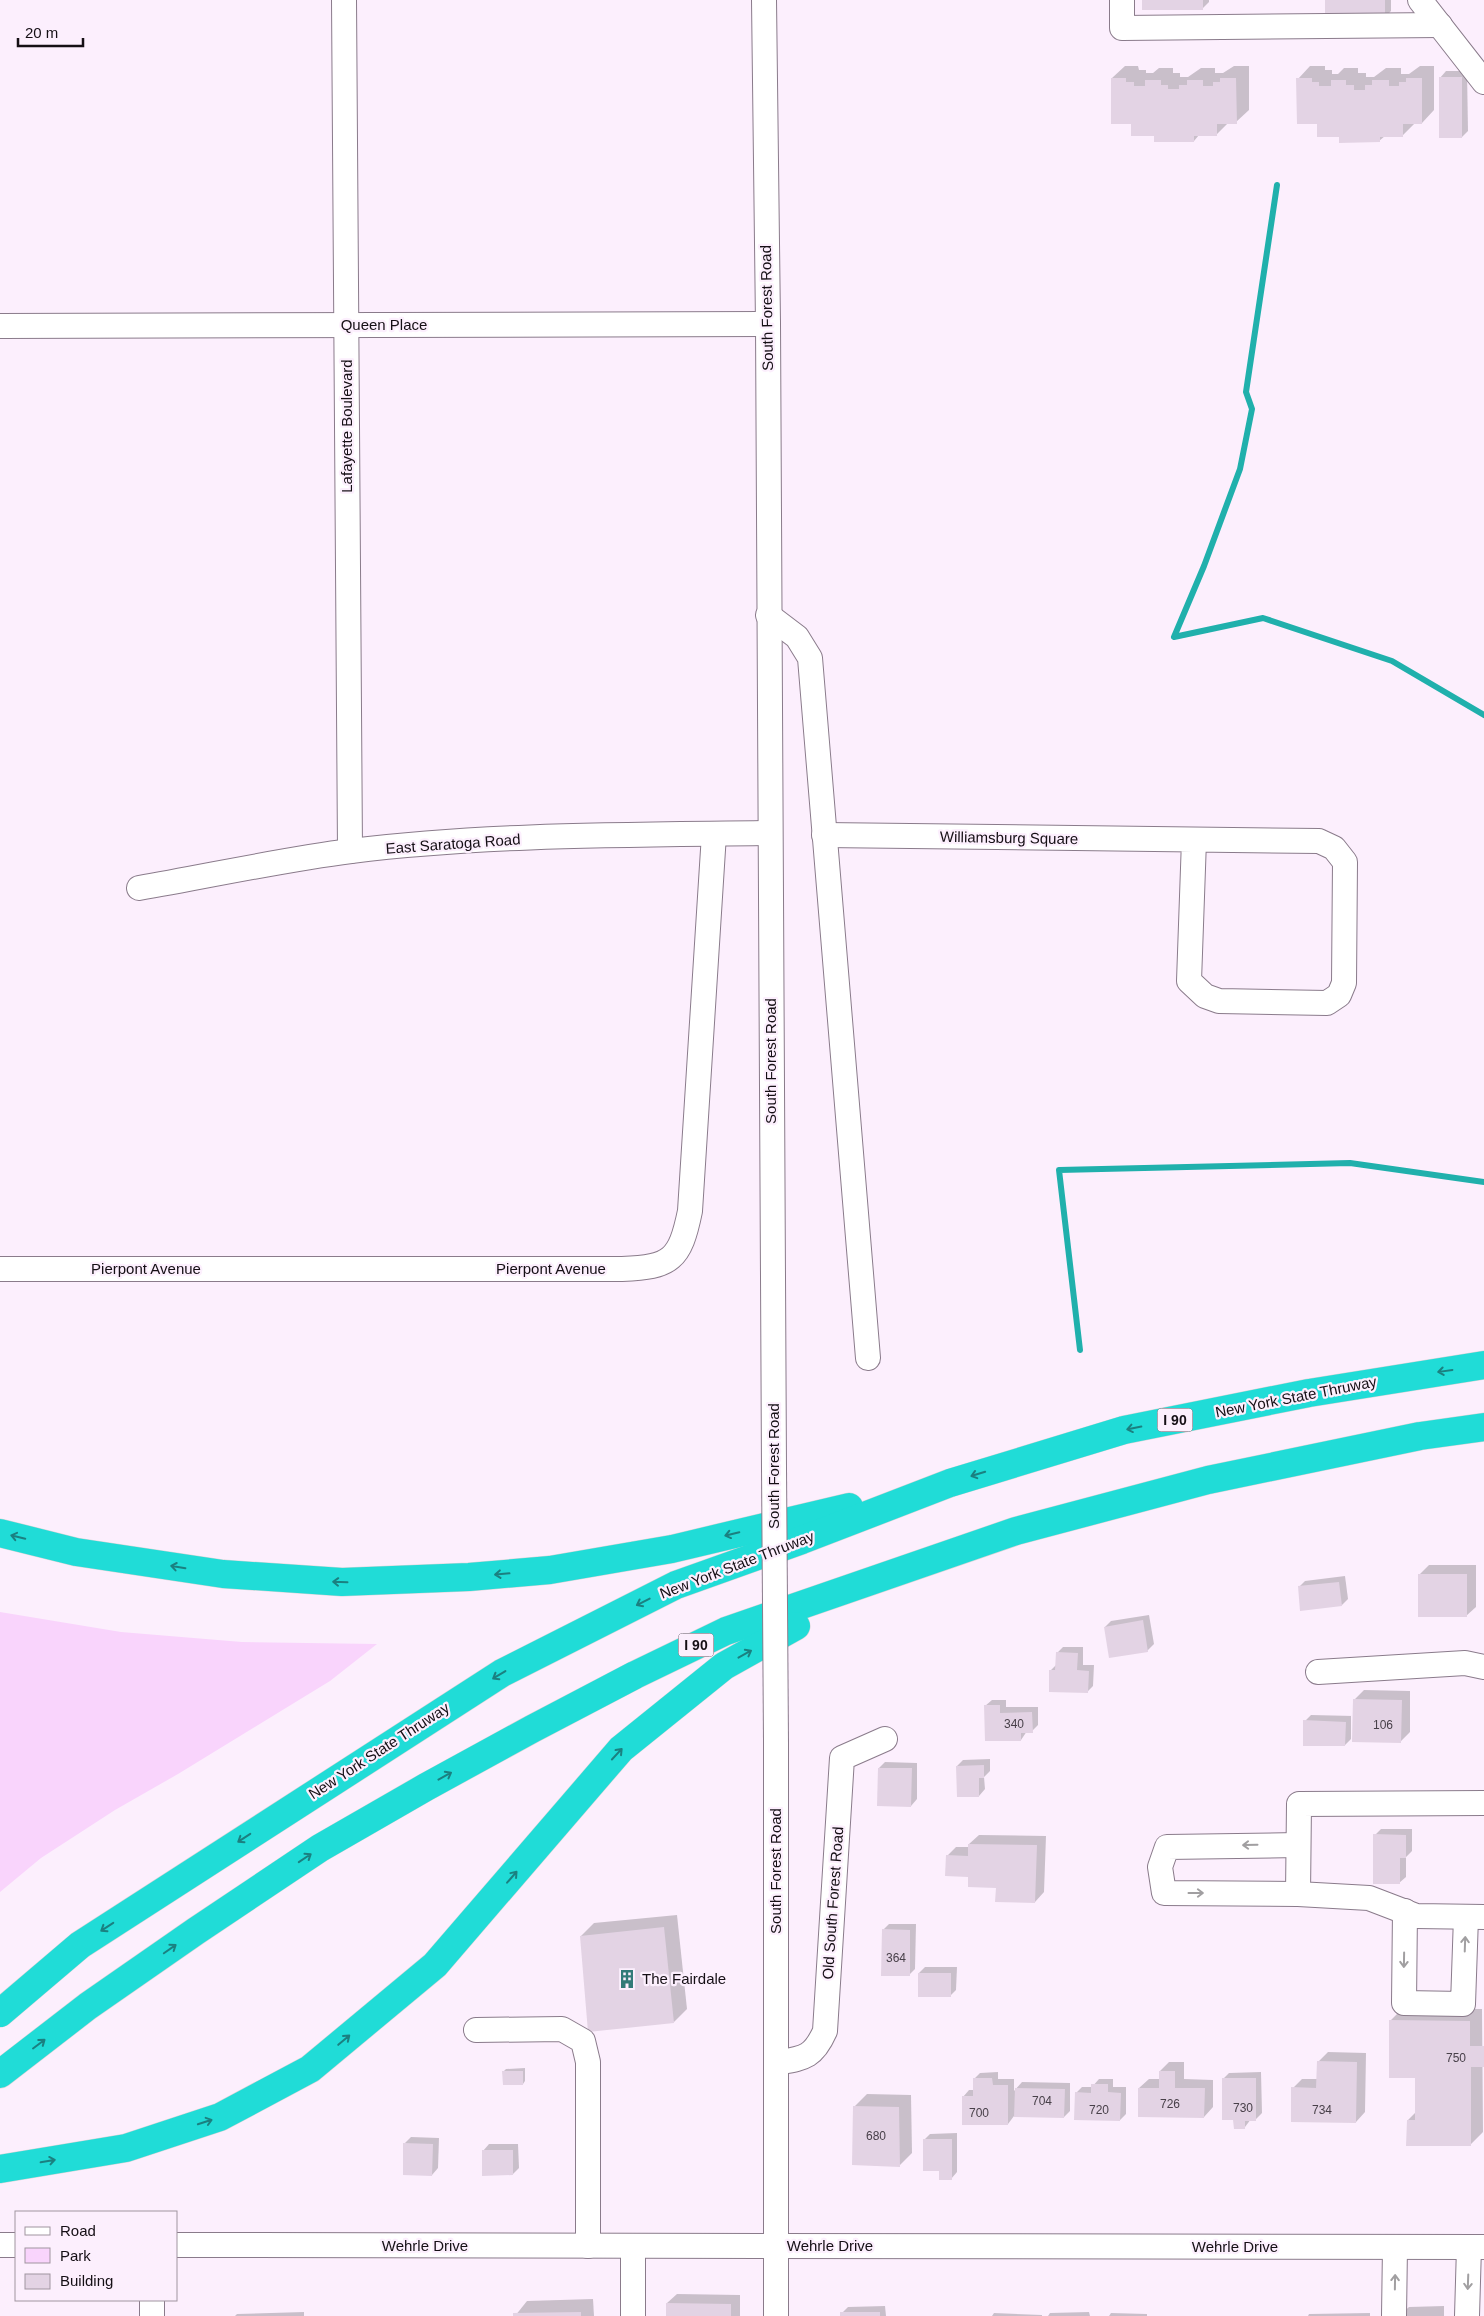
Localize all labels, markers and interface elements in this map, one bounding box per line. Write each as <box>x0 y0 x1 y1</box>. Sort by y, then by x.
scale bar <box>18 15 82 47</box>
text: 20 m <box>25 24 58 41</box>
street label: South Forest Road <box>757 245 776 371</box>
street label: Queen Place <box>341 316 427 333</box>
street label: Lafayette Boulevard <box>338 359 355 493</box>
street label: Williamsburg Square <box>940 828 1078 847</box>
street label: East Saratoga Road <box>385 830 521 857</box>
street label: South Forest Road <box>762 998 779 1124</box>
street label: Pierpont Avenue <box>91 1260 201 1277</box>
street label: Pierpont Avenue <box>496 1260 606 1277</box>
one-way arrow <box>1437 1366 1453 1376</box>
street label: New York State Thruway <box>1214 1372 1378 1420</box>
street label: South Forest Road <box>765 1403 782 1529</box>
road number: I 90 <box>1158 1408 1192 1432</box>
one-way arrow <box>1126 1424 1142 1433</box>
one-way arrow <box>971 1470 987 1480</box>
street label: New York State Thruway <box>657 1527 817 1602</box>
one-way arrow <box>724 1530 740 1539</box>
one-way arrow <box>11 1532 27 1541</box>
one-way arrow <box>170 1562 186 1572</box>
one-way arrow <box>494 1569 510 1579</box>
one-way arrow <box>332 1577 348 1587</box>
one-way arrow <box>636 1597 651 1607</box>
road number: I 90 <box>678 1634 714 1656</box>
one-way arrow <box>737 1649 752 1658</box>
one-way arrow <box>492 1671 506 1681</box>
street label: New York State Thruway <box>305 1699 453 1802</box>
house number: 340 <box>1004 1717 1024 1731</box>
house number: 106 <box>1373 1718 1393 1732</box>
one-way arrow <box>611 1748 623 1760</box>
one-way arrow <box>438 1771 453 1781</box>
street label: South Forest Road <box>767 1808 784 1934</box>
street label: Old South Forest Road <box>819 1826 846 1980</box>
one-way arrow <box>237 1833 251 1843</box>
one-way arrow <box>1242 1840 1258 1850</box>
one-way arrow <box>298 1853 312 1863</box>
one-way arrow <box>506 1871 517 1884</box>
one-way arrow <box>1187 1888 1203 1898</box>
one-way arrow <box>101 1922 115 1932</box>
one-way arrow <box>1461 1936 1470 1952</box>
one-way arrow <box>163 1944 177 1954</box>
house number: 364 <box>886 1951 906 1965</box>
one-way arrow <box>1399 1952 1409 1968</box>
building icon: The Fairdale <box>616 1968 638 1990</box>
place label: The Fairdale <box>642 1970 726 1987</box>
one-way arrow <box>338 2034 351 2045</box>
one-way arrow <box>32 2039 46 2049</box>
house number: 750 <box>1446 2051 1466 2065</box>
house number: 704 <box>1032 2094 1052 2108</box>
house number: 726 <box>1160 2097 1180 2111</box>
house number: 730 <box>1233 2101 1253 2115</box>
house number: 720 <box>1089 2103 1109 2117</box>
house number: 734 <box>1312 2103 1332 2117</box>
house number: 700 <box>969 2106 989 2120</box>
one-way arrow <box>197 2117 213 2126</box>
house number: 680 <box>866 2129 886 2143</box>
one-way arrow <box>40 2155 56 2165</box>
legend <box>15 2211 178 2301</box>
text: Road <box>60 2222 96 2239</box>
street label: Wehrle Drive <box>382 2237 468 2254</box>
street label: Wehrle Drive <box>787 2237 873 2254</box>
street label: Wehrle Drive <box>1192 2238 1278 2255</box>
text: Park <box>60 2247 91 2264</box>
text: Building <box>60 2272 113 2289</box>
one-way arrow <box>1463 2273 1472 2289</box>
one-way arrow <box>1390 2274 1400 2290</box>

